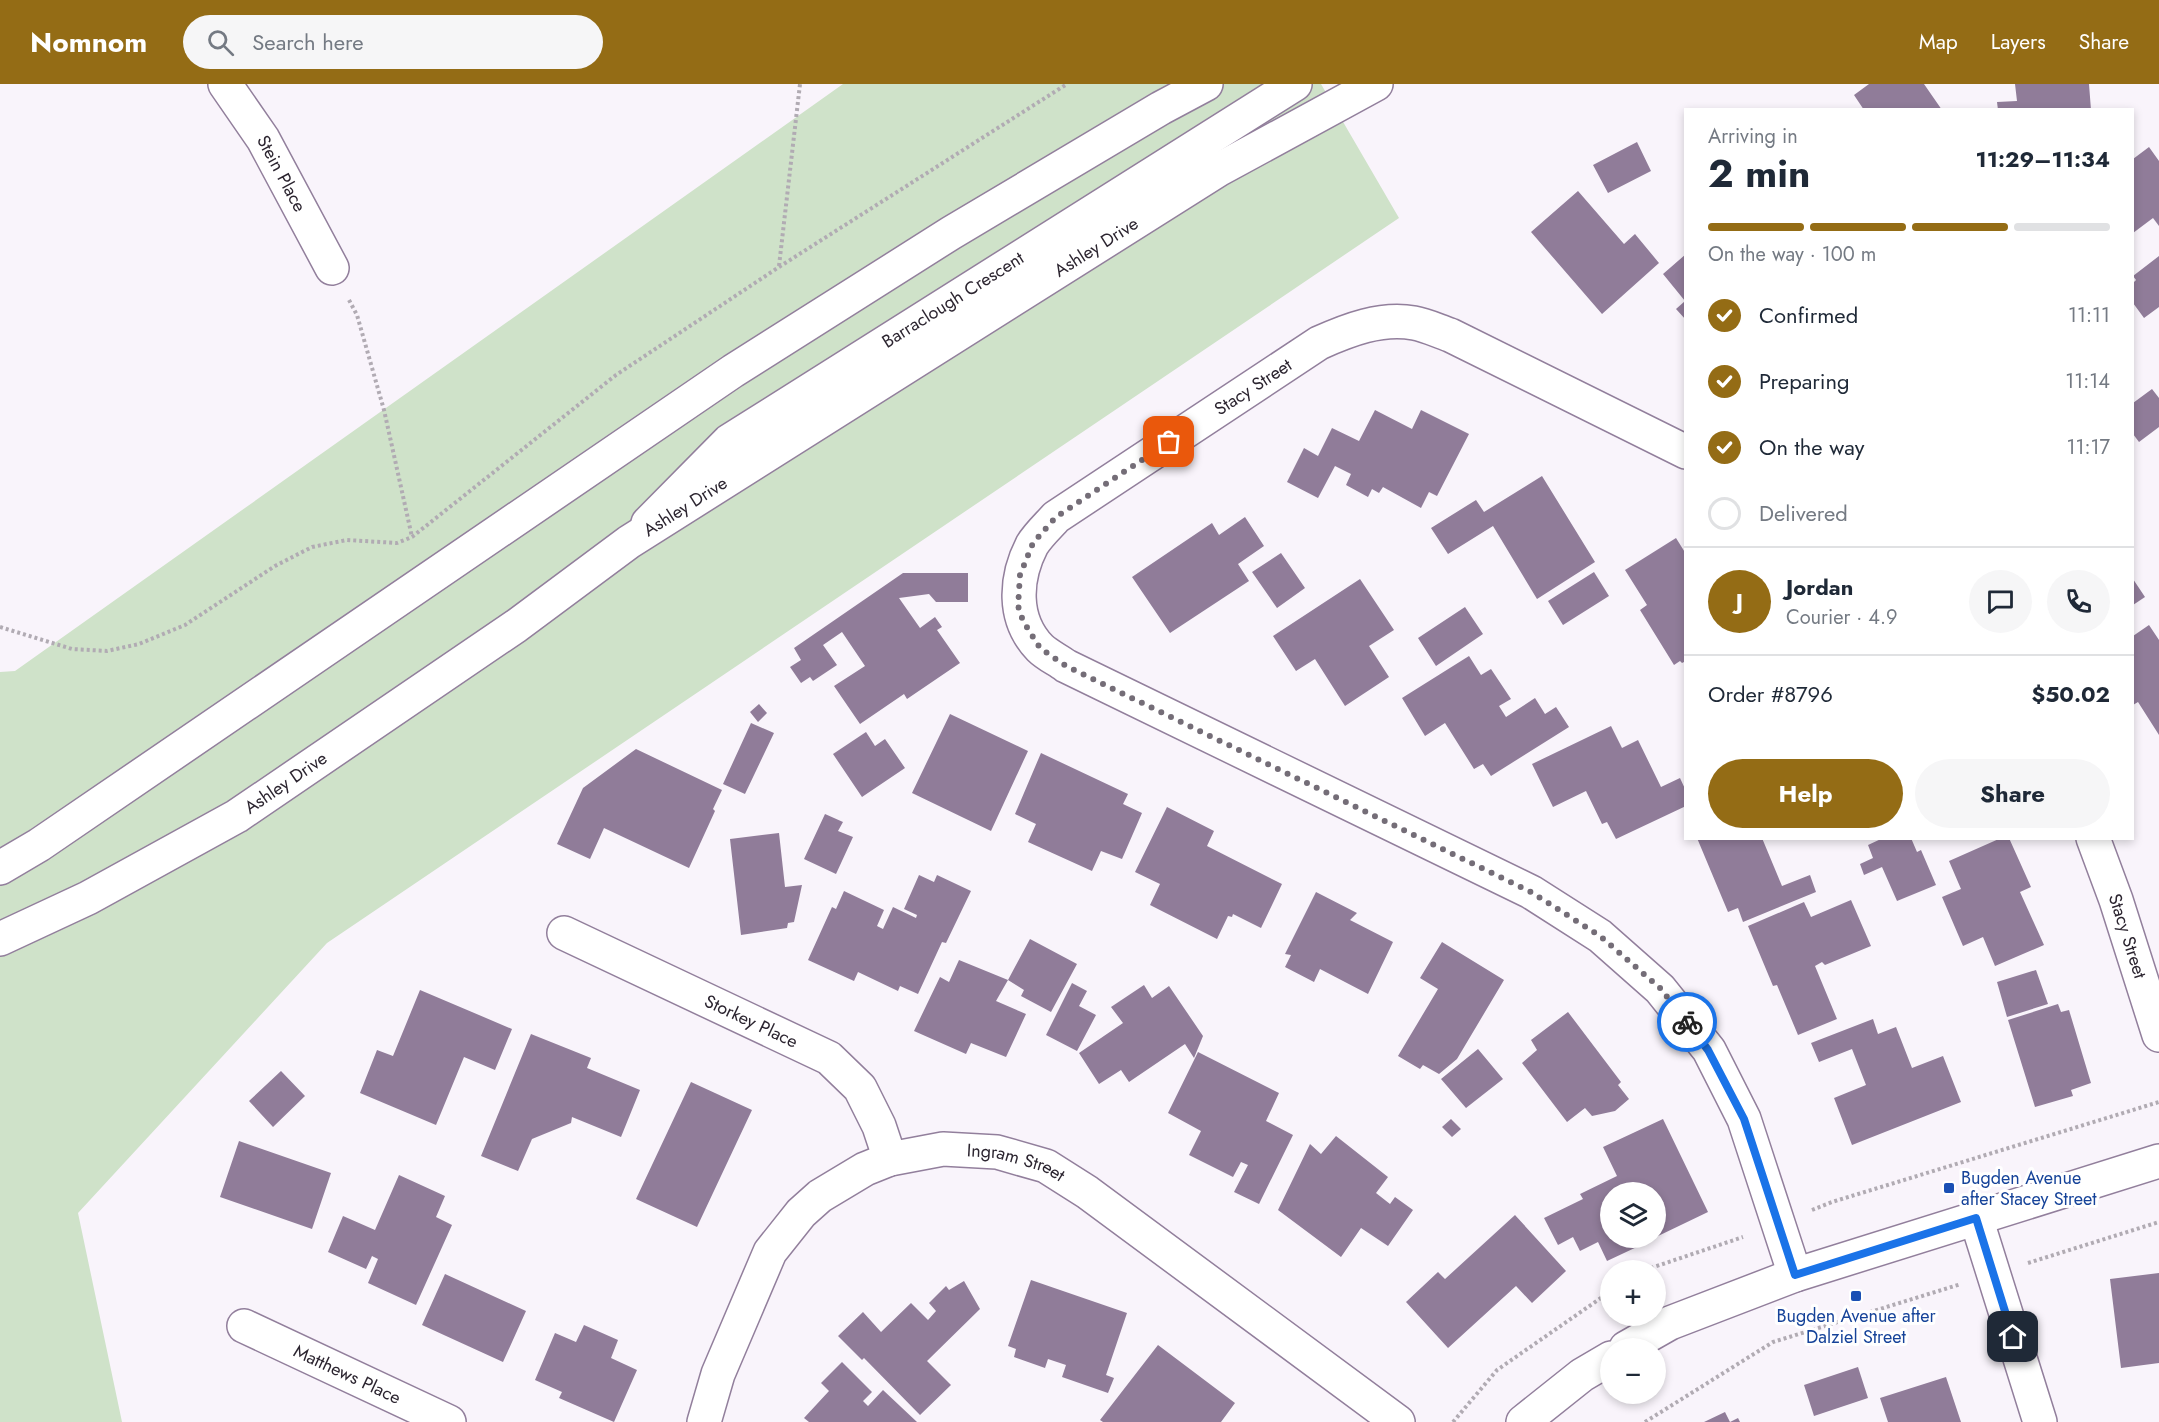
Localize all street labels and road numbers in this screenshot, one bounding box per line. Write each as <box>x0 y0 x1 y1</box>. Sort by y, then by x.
street label: Stein Place <box>250 131 313 217</box>
street label: Ashley Drive <box>1049 211 1143 283</box>
street label: Barraclough Crescent <box>877 245 1030 354</box>
street label: Stacy Street <box>1209 352 1297 422</box>
street label: Ashley Drive <box>638 470 732 543</box>
street label: Ashley Drive <box>239 745 332 820</box>
street label: Stacy Street <box>2102 890 2153 983</box>
street label: Storkey Place <box>700 988 802 1055</box>
street label: Ingram Street <box>966 1137 1071 1188</box>
street label: Matthews Place <box>289 1338 405 1411</box>

